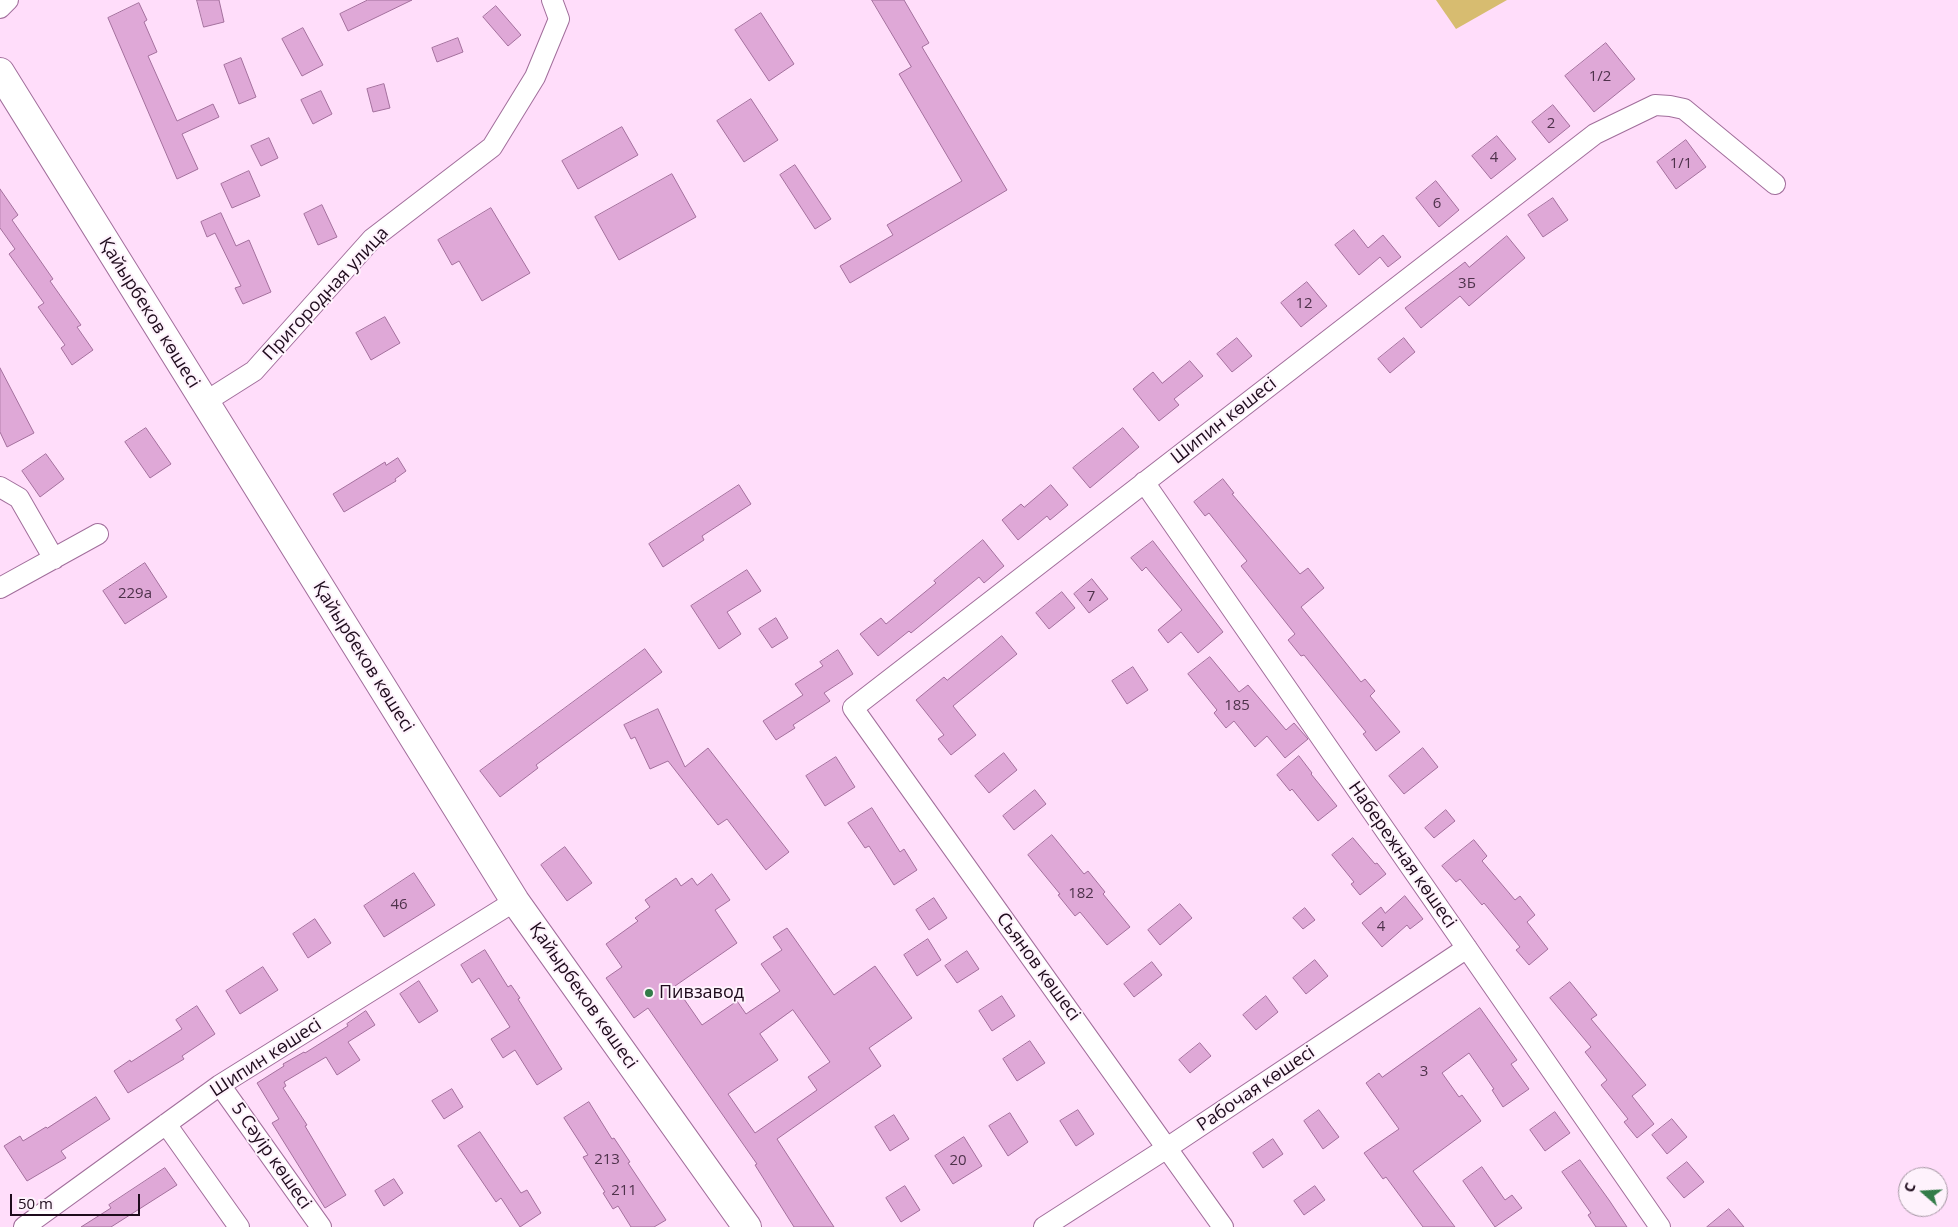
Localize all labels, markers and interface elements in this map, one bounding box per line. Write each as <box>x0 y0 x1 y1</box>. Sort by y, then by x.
house number: 1/2 <box>1589 68 1611 86</box>
house number: 2 <box>1547 115 1555 133</box>
house number: 4 <box>1490 149 1498 167</box>
house number: 1/1 <box>1670 155 1692 173</box>
house number: 6 <box>1433 195 1441 213</box>
street label: Пригородная улица <box>259 223 393 365</box>
street label: Қайырбеков көшесі <box>94 234 204 392</box>
house number: 3Б <box>1458 275 1476 293</box>
house number: 12 <box>1295 295 1313 313</box>
street label: Шипин көшесі <box>1167 373 1281 469</box>
street label: Қайырбеков көшесі <box>308 578 418 736</box>
house number: 229а <box>118 585 152 603</box>
house number: 7 <box>1087 588 1095 606</box>
house number: 185 <box>1224 697 1250 715</box>
street label: Набережная көшесі <box>1343 778 1461 932</box>
house number: 182 <box>1068 885 1094 903</box>
house number: 46 <box>390 896 408 914</box>
street label: Сьянов көшесі <box>991 909 1085 1025</box>
house number: 4 <box>1377 918 1385 936</box>
street label: Қайырбеков көшесі <box>524 919 642 1073</box>
place label: Пивзавод <box>659 982 744 1004</box>
marker: Пивзавод <box>643 987 655 999</box>
street label: Шипин көшесі <box>206 1014 326 1102</box>
street label: Рабочая көшесі <box>1193 1042 1319 1136</box>
house number: 3 <box>1420 1063 1428 1081</box>
street label: 5 Сәуір көшесі <box>226 1099 316 1213</box>
house number: 213 <box>594 1151 620 1169</box>
house number: 20 <box>949 1152 967 1170</box>
north arrow <box>1898 1167 1948 1217</box>
text: С <box>1899 1180 1920 1195</box>
house number: 211 <box>611 1182 637 1200</box>
scale bar <box>12 1184 142 1216</box>
text: 50 m <box>18 1193 53 1213</box>

